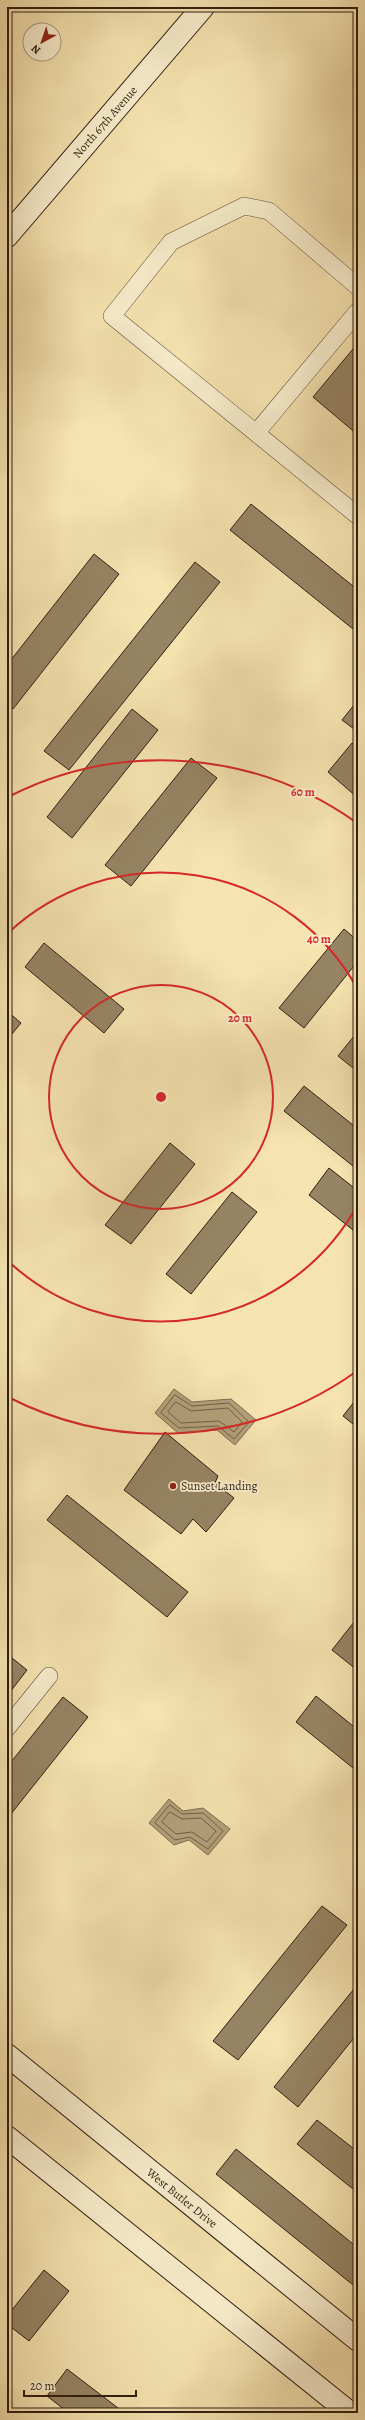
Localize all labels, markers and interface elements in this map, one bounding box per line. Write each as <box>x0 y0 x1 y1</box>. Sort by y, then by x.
north arrow <box>22 22 62 62</box>
text: N <box>28 41 44 58</box>
street label: North 67th Avenue <box>69 82 141 162</box>
text: 60 m <box>291 784 315 800</box>
text: 40 m <box>307 931 331 947</box>
text: 20 m <box>228 1010 252 1026</box>
centre of rings <box>154 1090 168 1104</box>
place label: Sunset Landing <box>181 1478 258 1494</box>
marker: Sunset Landing <box>168 1481 178 1491</box>
street label: West Butler Drive <box>143 2164 221 2231</box>
scale bar <box>24 2372 136 2398</box>
text: 20 m <box>30 2378 54 2394</box>

